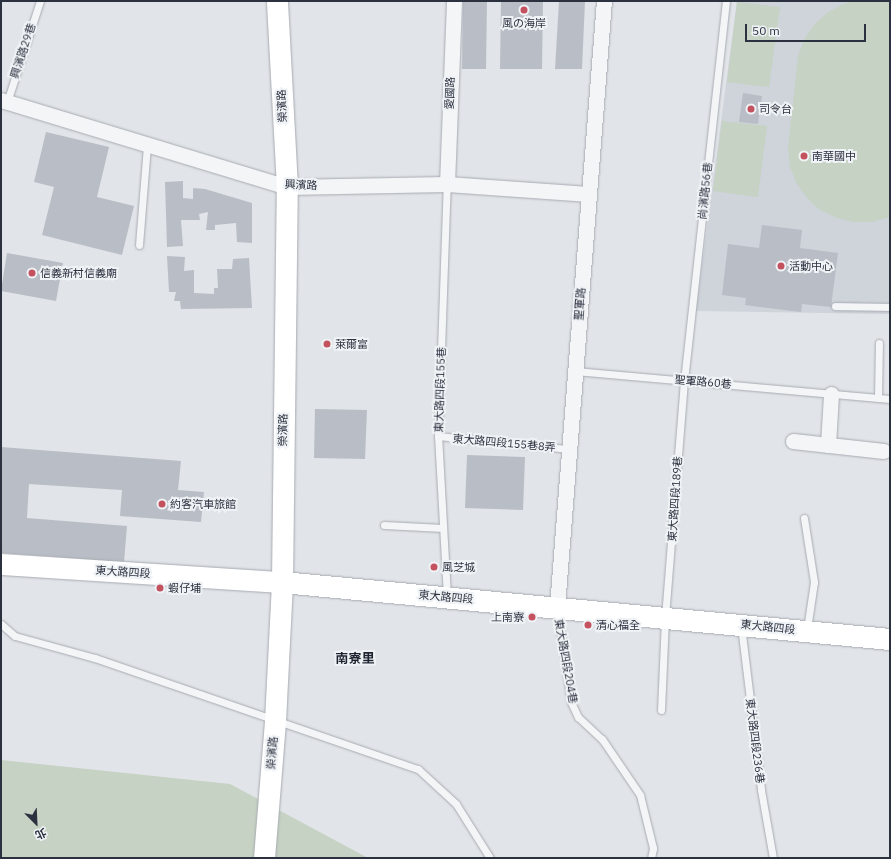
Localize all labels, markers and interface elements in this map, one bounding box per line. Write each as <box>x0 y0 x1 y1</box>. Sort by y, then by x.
marker: 風の海岸 <box>519 5 529 15</box>
place label: 風の海岸 <box>502 16 546 30</box>
scale bar <box>747 16 868 42</box>
street label: 興濱路29巷 <box>8 22 38 80</box>
text: 50 m <box>752 23 780 38</box>
street label: 愛國路 <box>443 76 457 110</box>
street label: 榮濱路 <box>275 89 289 123</box>
place label: 司令台 <box>759 102 792 116</box>
marker: 司令台 <box>746 104 756 114</box>
place label: 南華國中 <box>812 149 856 163</box>
marker: 南華國中 <box>799 151 809 161</box>
street label: 尚濱路56巷 <box>695 162 715 220</box>
street label: 興濱路 <box>284 178 318 192</box>
place label: 活動中心 <box>789 259 833 273</box>
marker: 活動中心 <box>776 261 786 271</box>
place label: 信義新村信義廟 <box>40 266 117 280</box>
marker: 信義新村信義廟 <box>27 268 37 278</box>
street label: 聖軍路 <box>572 287 588 321</box>
place label: 萊爾富 <box>335 337 368 351</box>
marker: 萊爾富 <box>322 339 332 349</box>
street label: 東大路四段155巷 <box>432 347 448 433</box>
street label: 聖軍路60巷 <box>674 373 732 391</box>
street label: 榮濱路 <box>276 413 290 447</box>
street label: 東大路四段155巷8弄 <box>452 432 556 454</box>
street label: 東大路四段189巷 <box>665 456 685 542</box>
place label: 約客汽車旅館 <box>170 497 236 511</box>
marker: 約客汽車旅館 <box>157 499 167 509</box>
place label: 風芝城 <box>442 560 475 574</box>
marker: 風芝城 <box>429 562 439 572</box>
street label: 東大路四段 <box>95 563 151 581</box>
place label: 蝦仔埔 <box>168 581 201 595</box>
marker: 蝦仔埔 <box>155 583 165 593</box>
street label: 東大路四段 <box>418 588 474 606</box>
place label: 上南寮 <box>491 610 524 624</box>
marker: 上南寮 <box>527 612 537 622</box>
street label: 東大路四段204巷 <box>552 618 580 704</box>
place label: 清心福全 <box>596 618 640 632</box>
street label: 東大路四段 <box>740 618 796 636</box>
marker: 清心福全 <box>583 620 593 630</box>
district label: 南寮里 <box>336 651 374 667</box>
street label: 東大路四段236巷 <box>743 698 767 784</box>
street label: 榮濱路 <box>264 736 280 770</box>
north arrow <box>16 803 56 843</box>
text: 北 <box>33 825 49 843</box>

